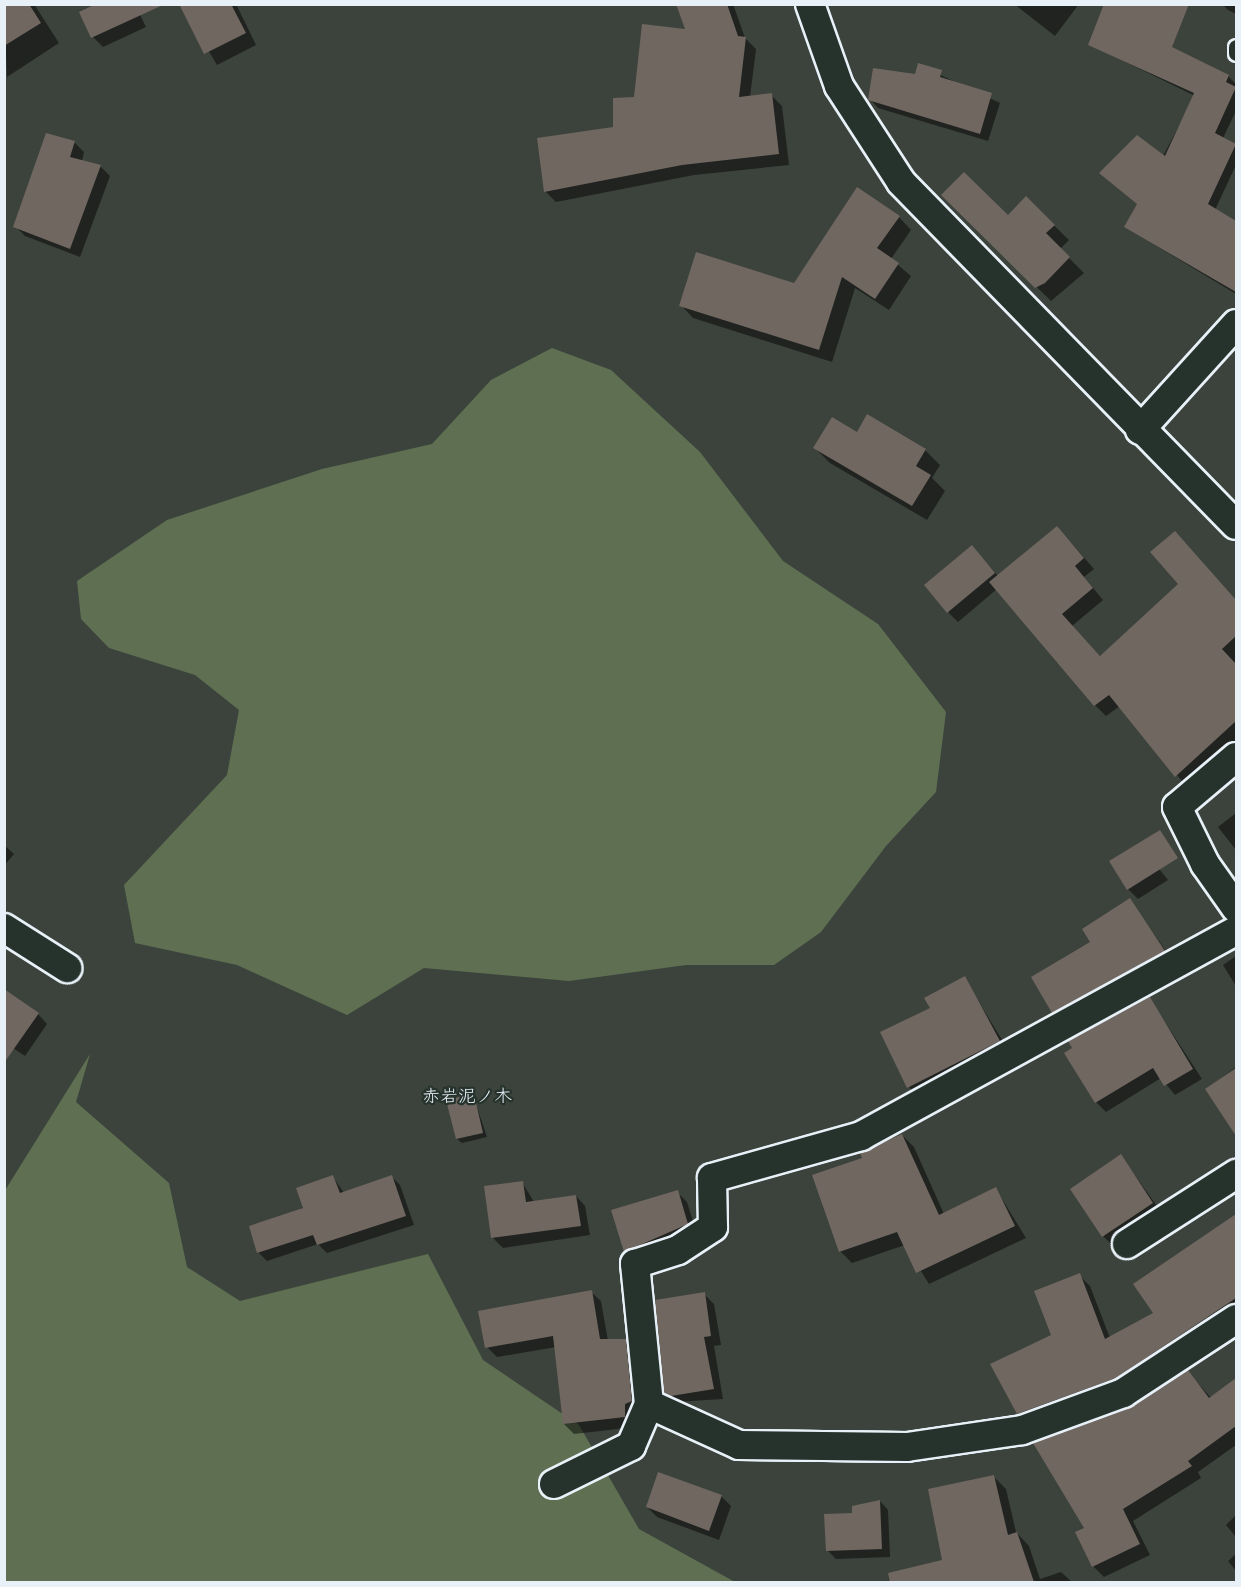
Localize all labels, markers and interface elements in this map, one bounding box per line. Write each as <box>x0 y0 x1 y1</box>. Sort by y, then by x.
district label: 赤岩泥ノ木 <box>422 1084 512 1106</box>

